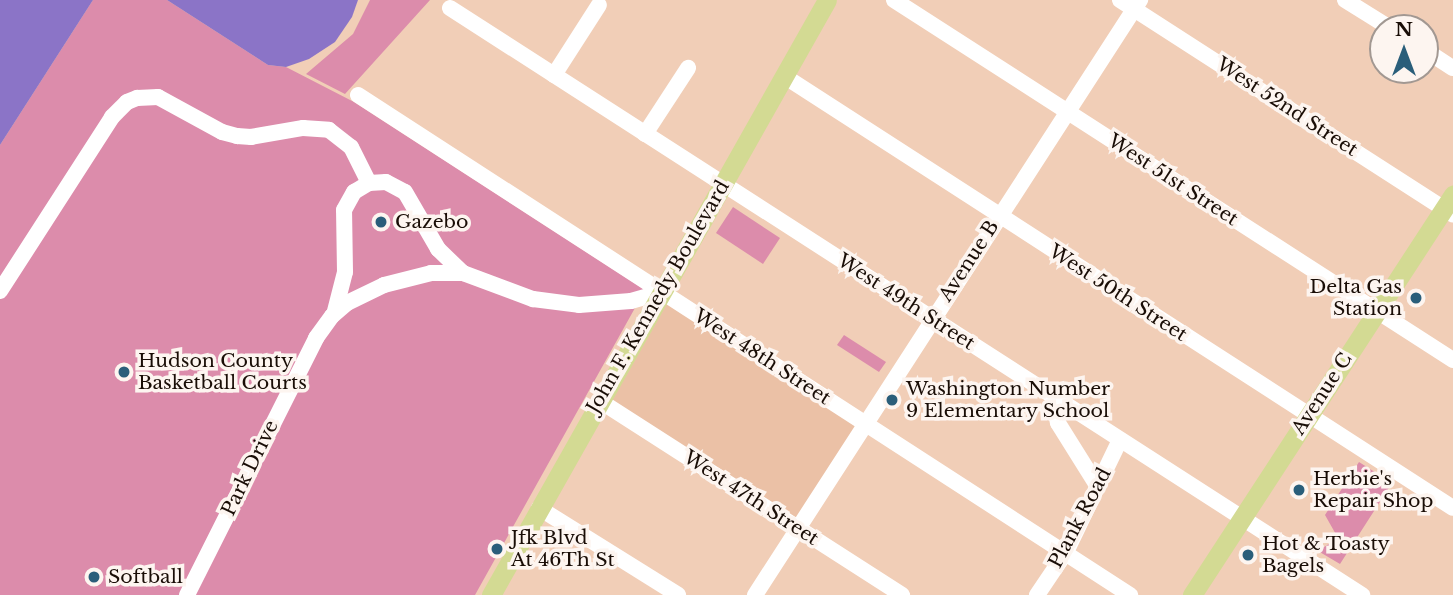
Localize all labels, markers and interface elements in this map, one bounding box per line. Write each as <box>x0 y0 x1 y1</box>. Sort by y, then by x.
north arrow <box>1369 14 1439 84</box>
text: N <box>1395 18 1413 41</box>
street label: West 52nd Street <box>1212 53 1362 161</box>
street label: West 51st Street <box>1104 129 1242 231</box>
street label: John F. Kennedy Boulevard <box>582 176 734 418</box>
place label: Gazebo <box>395 211 468 233</box>
marker: Gazebo <box>373 214 389 230</box>
street label: Avenue B <box>934 216 1004 306</box>
street label: West 50th Street <box>1045 240 1191 346</box>
street label: West 49th Street <box>833 249 979 355</box>
place label: Delta Gas Station <box>1309 276 1402 320</box>
marker: Delta Gas Station <box>1408 290 1424 306</box>
street label: West 48th Street <box>689 304 835 410</box>
street label: Avenue C <box>1287 349 1357 439</box>
place label: Hudson County Basketball Courts <box>138 350 307 394</box>
marker: Hudson County Basketball Courts <box>116 364 132 380</box>
place label: Washington Number 9 Elementary School <box>906 378 1110 422</box>
marker: Washington Number 9 Elementary School <box>884 392 900 408</box>
street label: Park Drive <box>217 416 283 520</box>
street label: West 47th Street <box>679 446 823 550</box>
street label: Plank Road <box>1044 464 1116 572</box>
place label: Herbie's Repair Shop <box>1313 468 1434 512</box>
marker: Herbie's Repair Shop <box>1291 482 1307 498</box>
place label: Jfk Blvd At 46Th St <box>511 527 615 571</box>
place label: Hot & Toasty Bagels <box>1262 533 1390 577</box>
marker: Jfk Blvd At 46Th St <box>489 541 505 557</box>
marker: Hot & Toasty Bagels <box>1240 547 1256 563</box>
place label: Softball <box>108 566 183 588</box>
marker: Softball <box>86 569 102 585</box>

